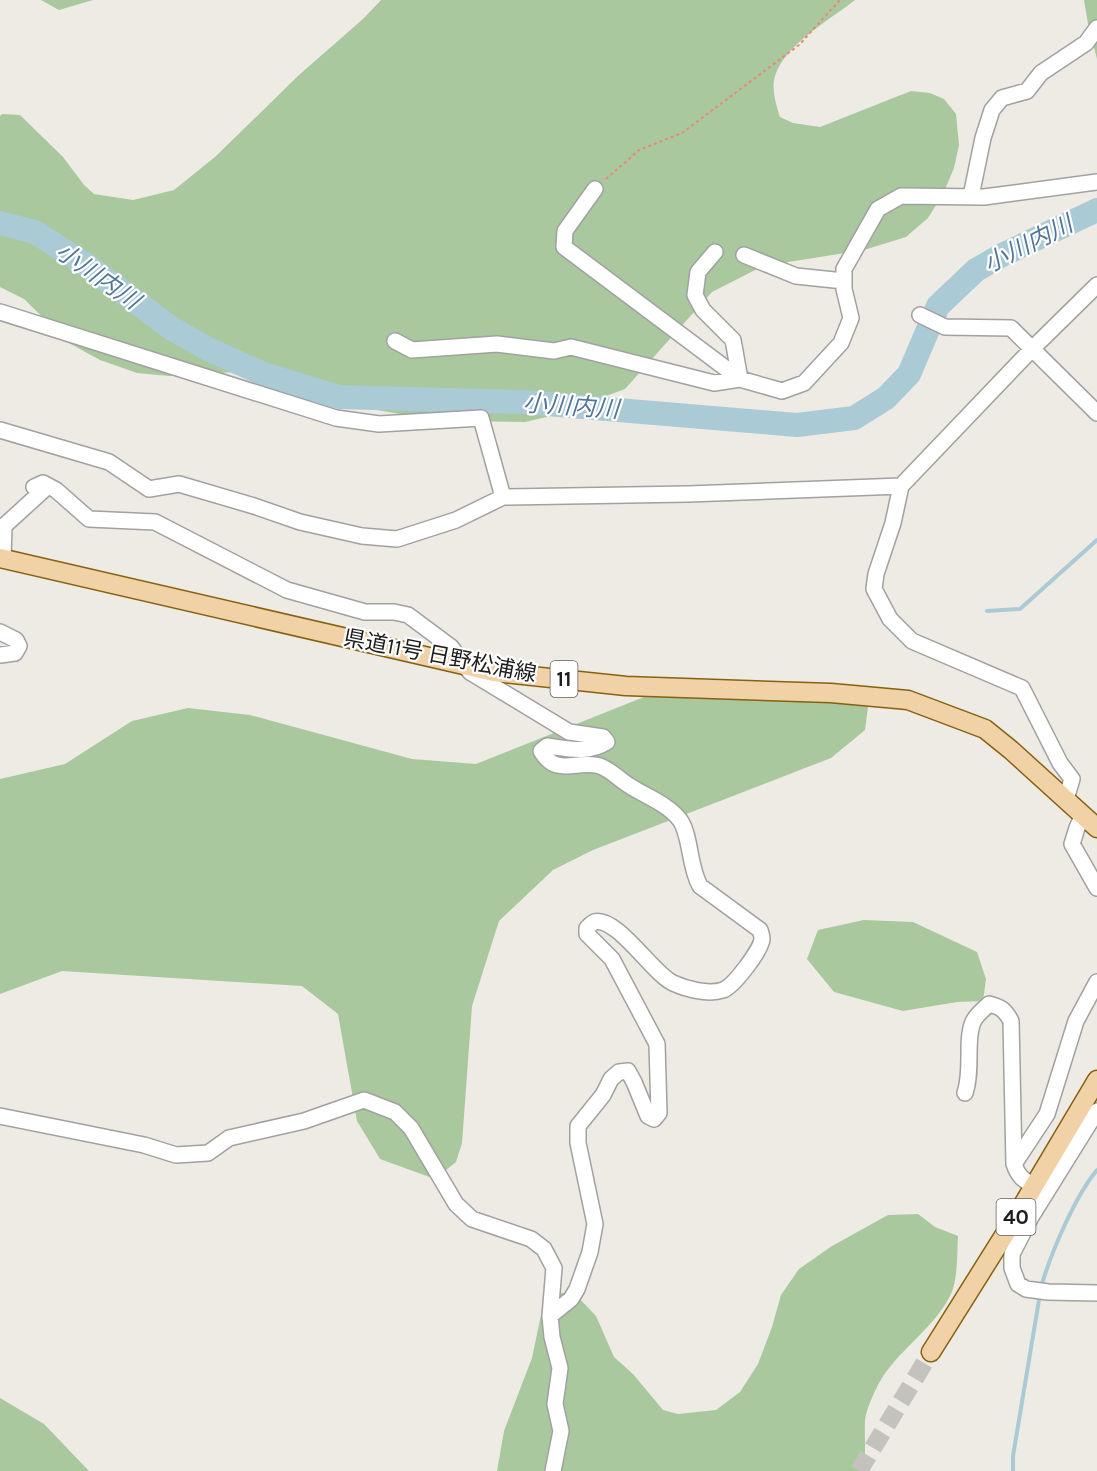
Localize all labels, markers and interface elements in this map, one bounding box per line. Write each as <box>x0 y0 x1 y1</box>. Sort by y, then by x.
water label: 小川内川 <box>979 208 1080 278</box>
water label: 小川内川 <box>51 237 148 317</box>
water label: 小川内川 <box>522 389 623 424</box>
street label: 県道11号 日野松浦線 <box>341 625 539 687</box>
road number: 11 <box>550 661 578 697</box>
road number: 40 <box>996 1199 1036 1235</box>

